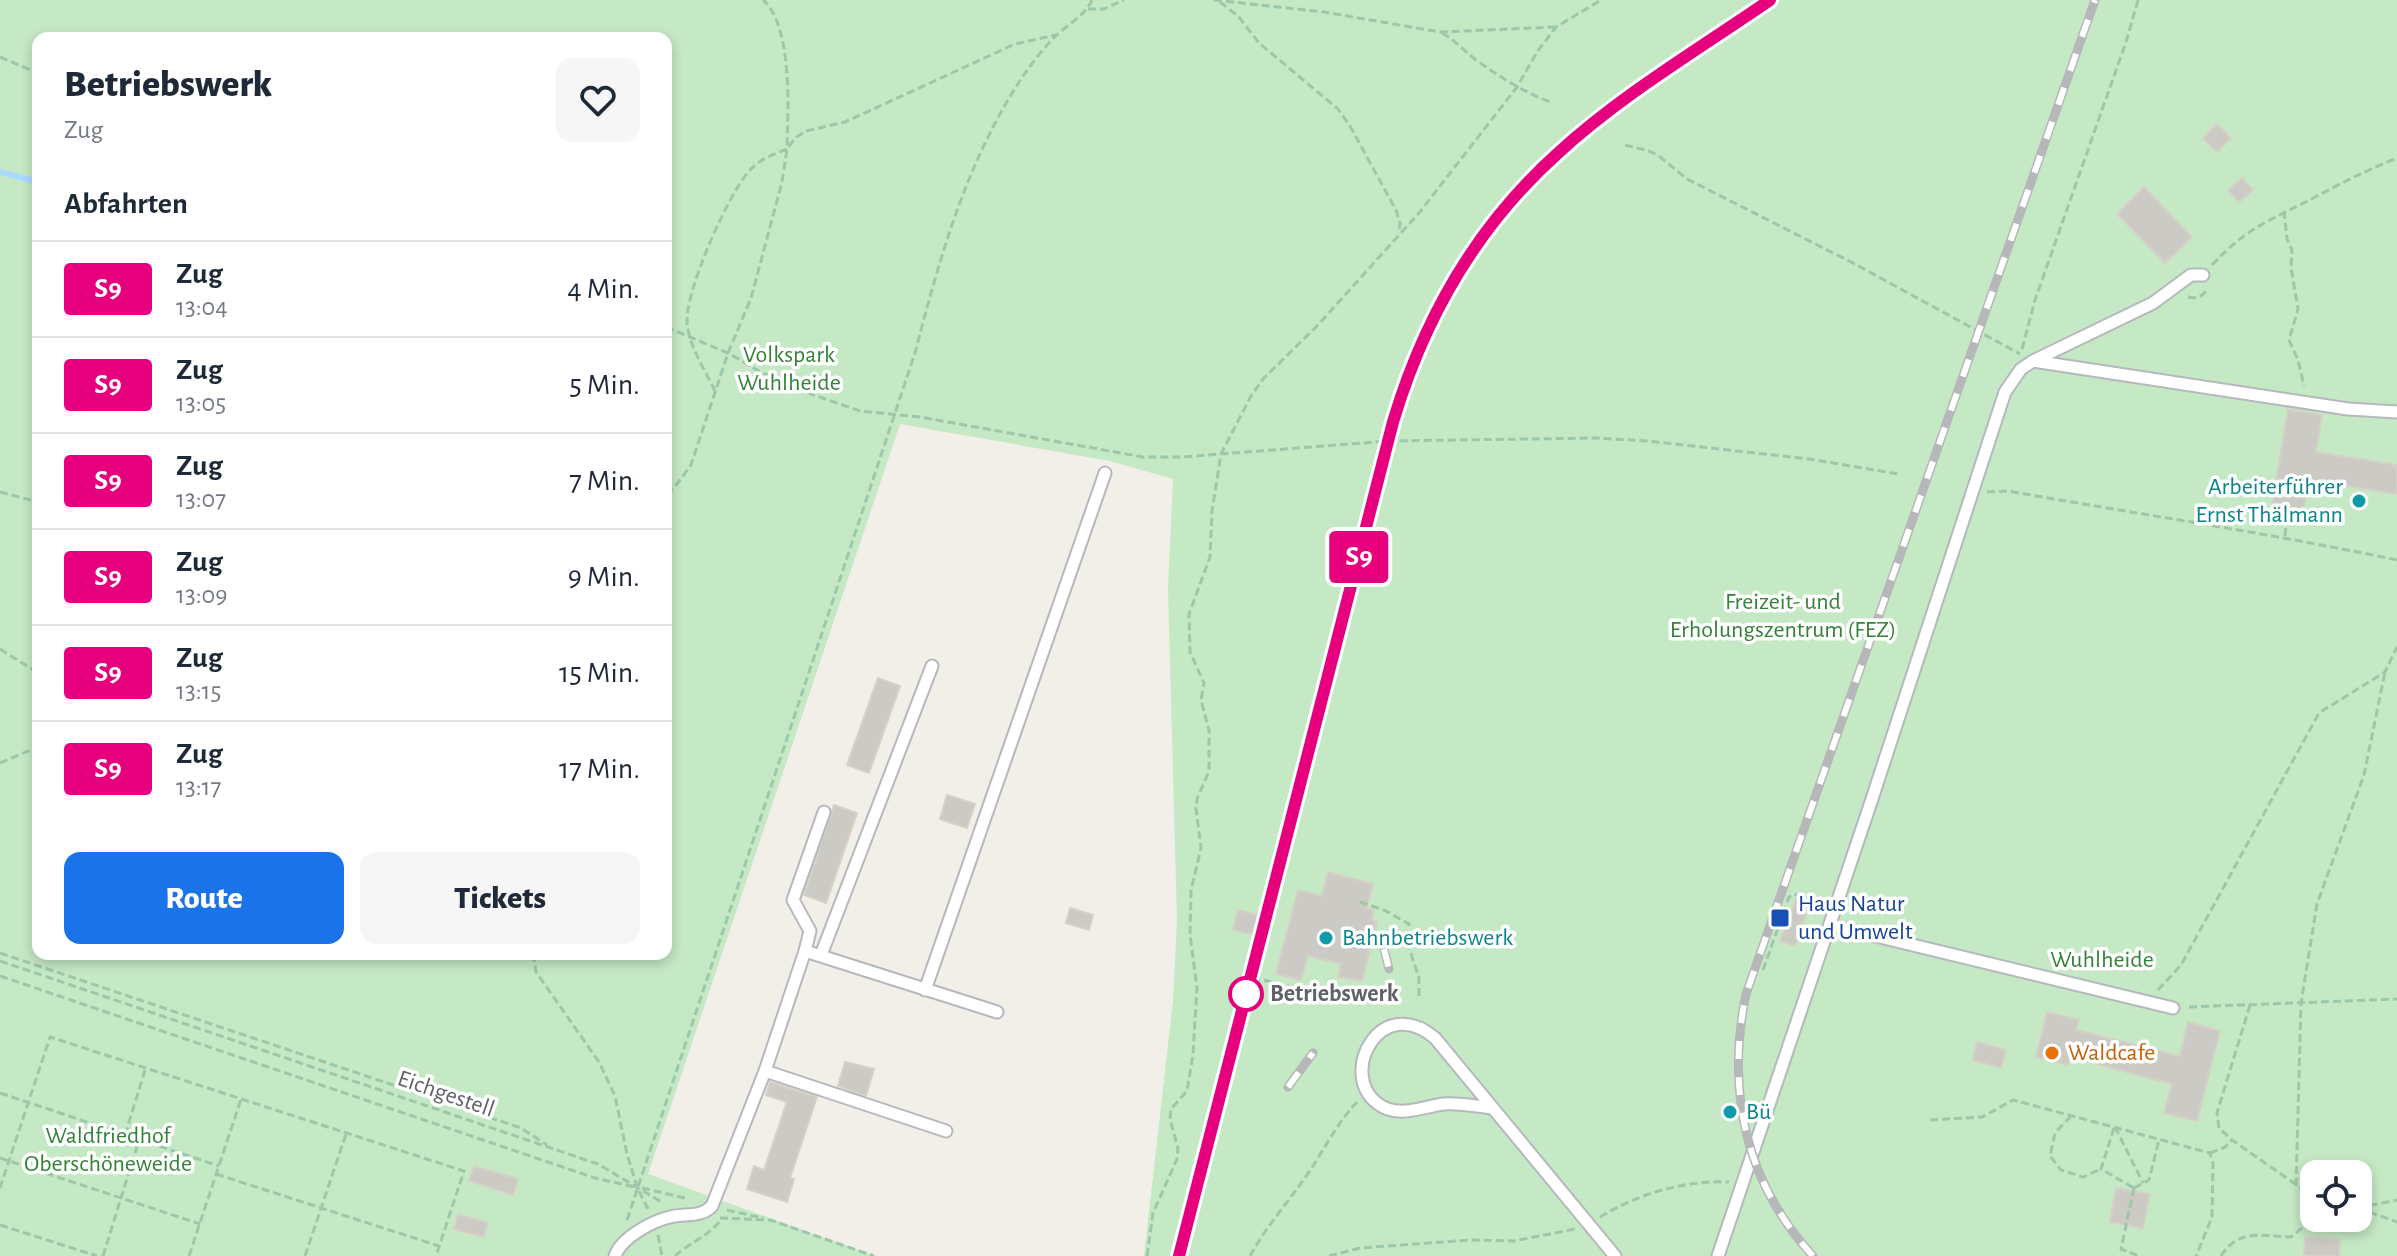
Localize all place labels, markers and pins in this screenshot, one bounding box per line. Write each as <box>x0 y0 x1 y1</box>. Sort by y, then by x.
place label: Arbeiterführer Ernst Thälmann <box>2195 475 2343 527</box>
marker: Arbeiterführer Ernst Thälmann <box>2350 492 2368 510</box>
place label: Haus Natur und Umwelt <box>1798 892 1913 944</box>
marker: Haus Natur und Umwelt <box>1769 907 1791 929</box>
place label: Bahnbetriebswerk <box>1342 926 1513 950</box>
marker: Bahnbetriebswerk <box>1317 929 1335 947</box>
marker: Betriebswerk <box>1229 977 1263 1011</box>
place label: Betriebswerk <box>1270 982 1399 1006</box>
place label: Waldcafe <box>2068 1041 2155 1065</box>
marker: Waldcafe <box>2043 1044 2061 1062</box>
place label: Bü <box>1746 1100 1771 1124</box>
marker: Bü <box>1721 1103 1739 1121</box>

